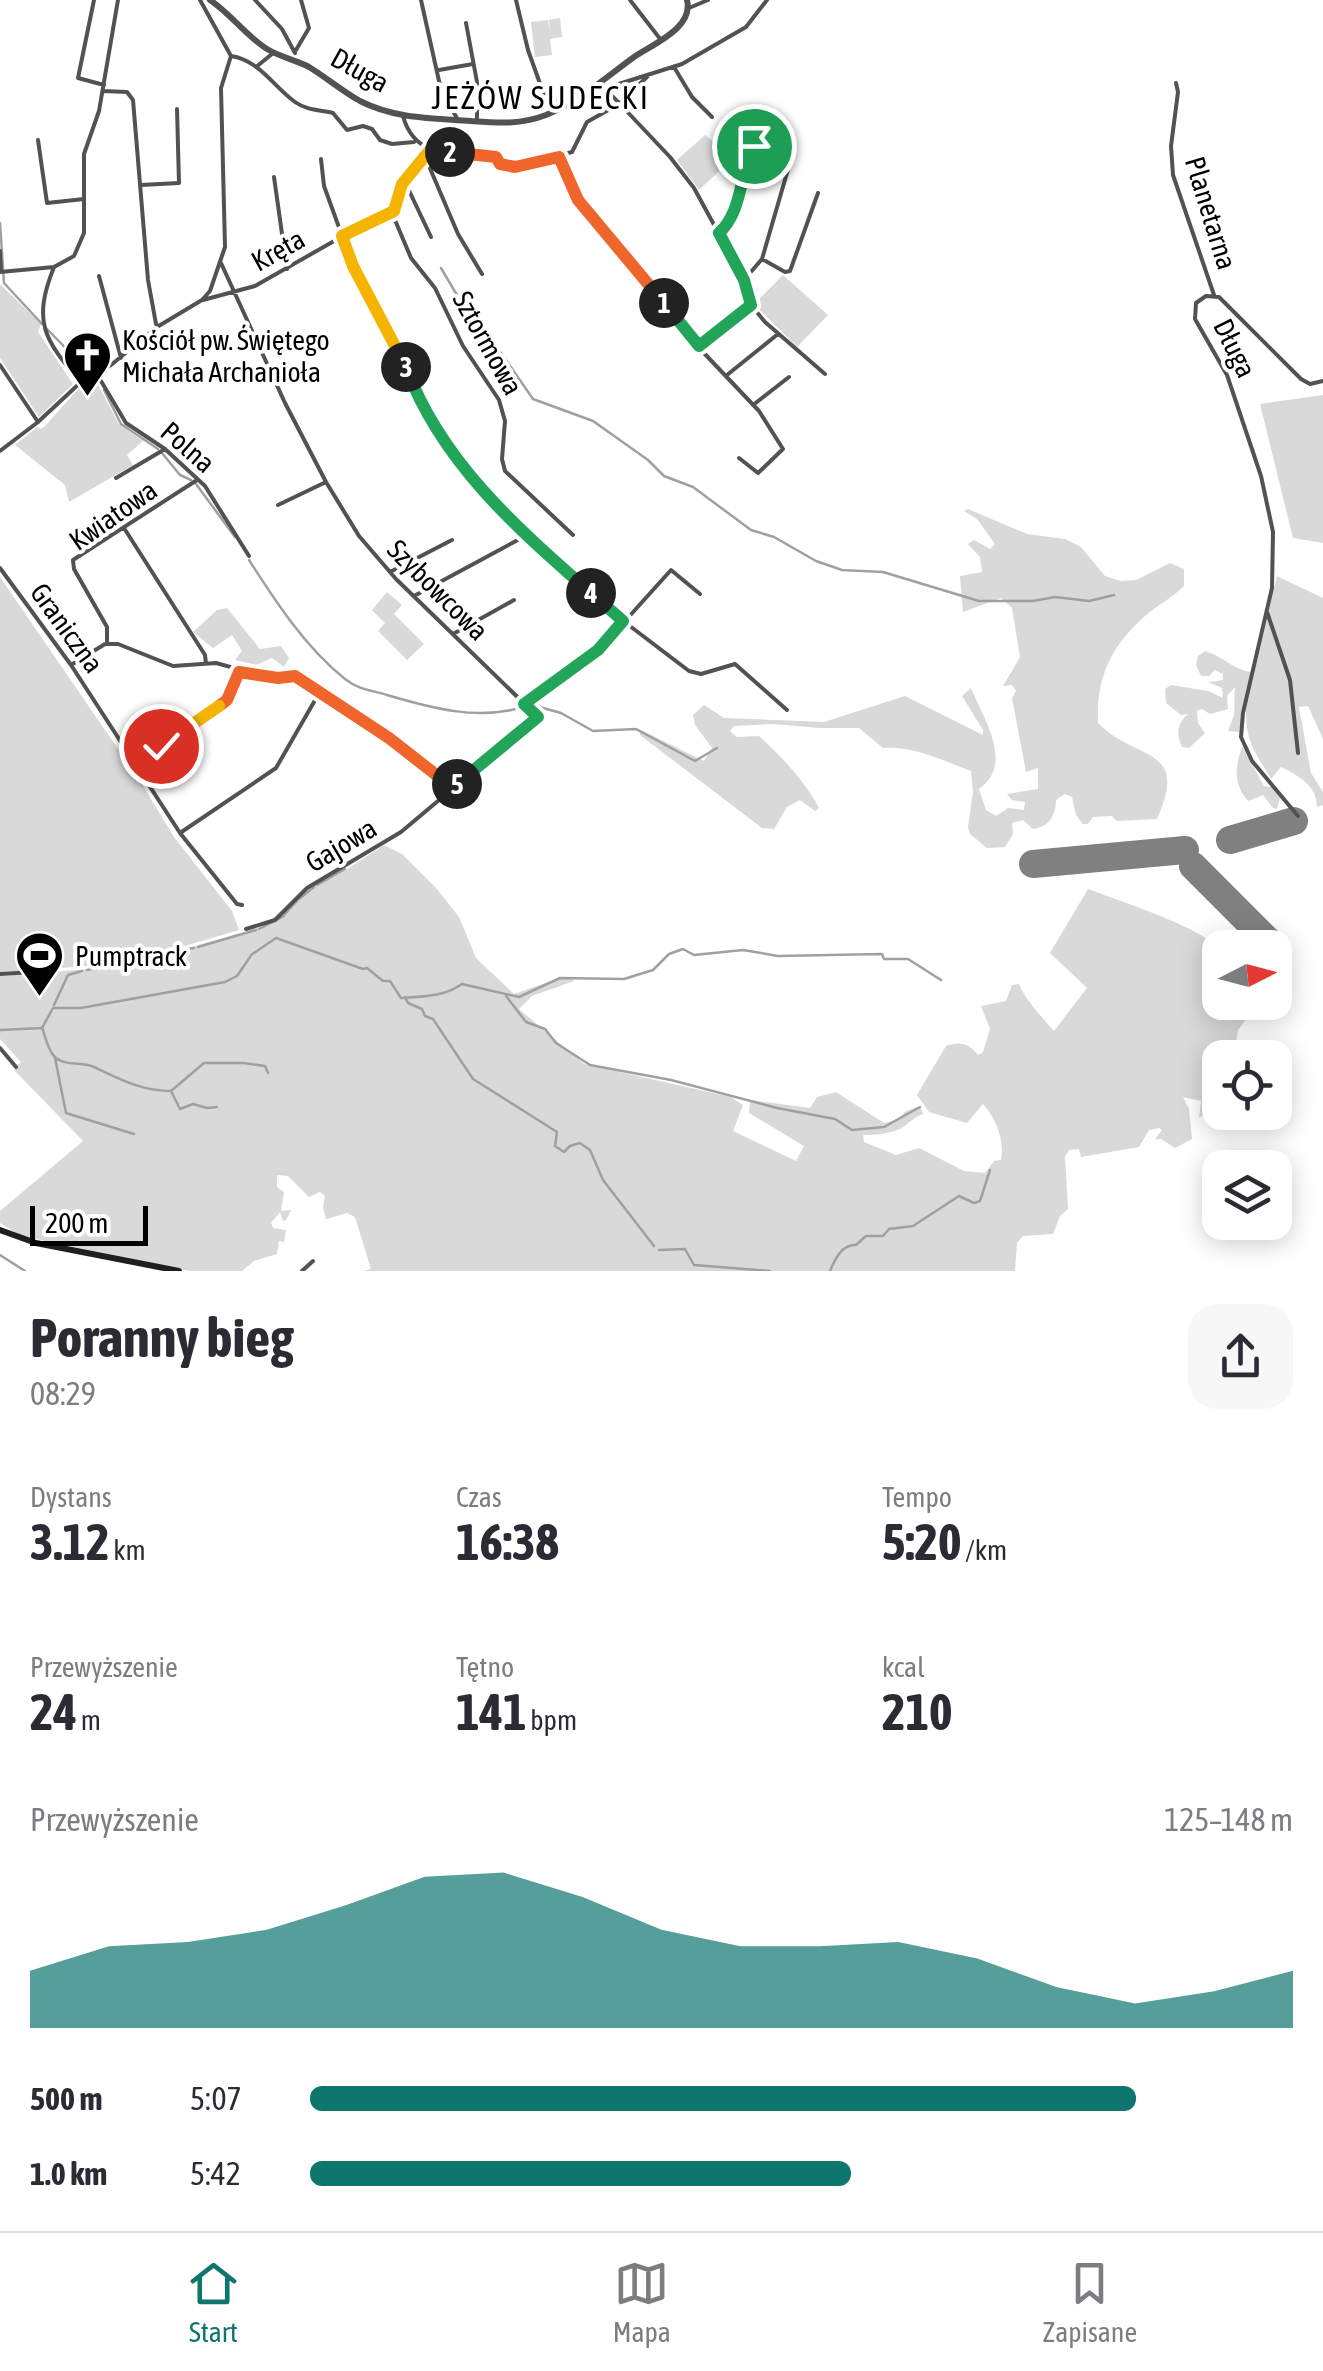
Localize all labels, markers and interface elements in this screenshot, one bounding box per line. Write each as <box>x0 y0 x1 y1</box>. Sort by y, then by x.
street label: Długa <box>326 41 394 99</box>
district label: JEŻÓW SUDECKI <box>432 79 650 116</box>
pin <box>712 104 797 189</box>
icon: arrive <box>727 119 782 174</box>
pin: 2 <box>425 127 475 177</box>
text: 2 <box>443 136 457 168</box>
street label: Planetarna <box>1179 153 1243 273</box>
street label: Kręta <box>246 222 310 278</box>
pin: 1 <box>639 278 689 328</box>
street label: Sztormowa <box>446 286 530 400</box>
text: 1 <box>657 287 671 319</box>
street label: Długa <box>1207 314 1263 382</box>
place label: Kościół pw. Świętego Michała Archanioła <box>122 324 330 388</box>
church icon: Kościół pw. Świętego Michała Archanioła <box>61 330 113 398</box>
pin: 3 <box>381 342 431 392</box>
text: 3 <box>399 351 413 383</box>
street label: Polna <box>155 415 221 479</box>
street label: Kwiatowa <box>63 473 163 557</box>
street label: Szybowcowa <box>381 533 495 647</box>
pin: 4 <box>566 568 616 618</box>
street label: Graniczna <box>24 577 110 679</box>
text: 4 <box>584 577 598 609</box>
pin <box>119 704 204 789</box>
icon: check <box>134 719 189 774</box>
pin: 5 <box>432 759 482 809</box>
text: 5 <box>450 768 464 800</box>
street label: Gajowa <box>300 812 382 878</box>
sports icon: Pumptrack <box>14 930 66 998</box>
north arrow <box>1202 930 1292 1020</box>
map controls <box>1202 930 1292 1240</box>
place label: Pumptrack <box>75 940 187 972</box>
button: locate <box>1202 1040 1292 1130</box>
button: layers <box>1202 1150 1292 1240</box>
scale bar <box>30 1201 148 1246</box>
text: 200 m <box>45 1207 108 1239</box>
button: share <box>1188 1304 1293 1409</box>
text: Poranny bieg <box>30 1306 294 1369</box>
text: 08:29 <box>30 1375 96 1412</box>
text: Dystans <box>30 1481 112 1513</box>
text: Czas <box>456 1481 502 1513</box>
text: Tempo <box>882 1481 952 1513</box>
text: 3.12 <box>30 1513 109 1571</box>
text: 16:38 <box>456 1513 559 1571</box>
text: 5:20 <box>882 1513 961 1571</box>
text: km <box>109 1534 146 1566</box>
text: /km <box>961 1534 1007 1566</box>
text: Przewyższenie <box>30 1651 178 1683</box>
text: Tętno <box>456 1651 514 1683</box>
text: kcal <box>882 1651 925 1683</box>
text: 24 <box>30 1683 77 1741</box>
text: 141 <box>456 1683 527 1741</box>
text: 210 <box>882 1683 953 1741</box>
text: m <box>77 1704 101 1736</box>
text: bpm <box>527 1704 577 1736</box>
text: Przewyższenie <box>30 1801 199 1838</box>
text: 125–148 m <box>1164 1801 1293 1838</box>
text: 500 m <box>30 2080 103 2117</box>
text: 5:07 <box>190 2080 241 2117</box>
text: 1.0 km <box>30 2155 107 2192</box>
text: 5:42 <box>190 2155 241 2192</box>
tab: Start <box>186 2256 241 2348</box>
tab: Mapa <box>613 2256 671 2348</box>
tab: Zapisane <box>1043 2256 1137 2348</box>

